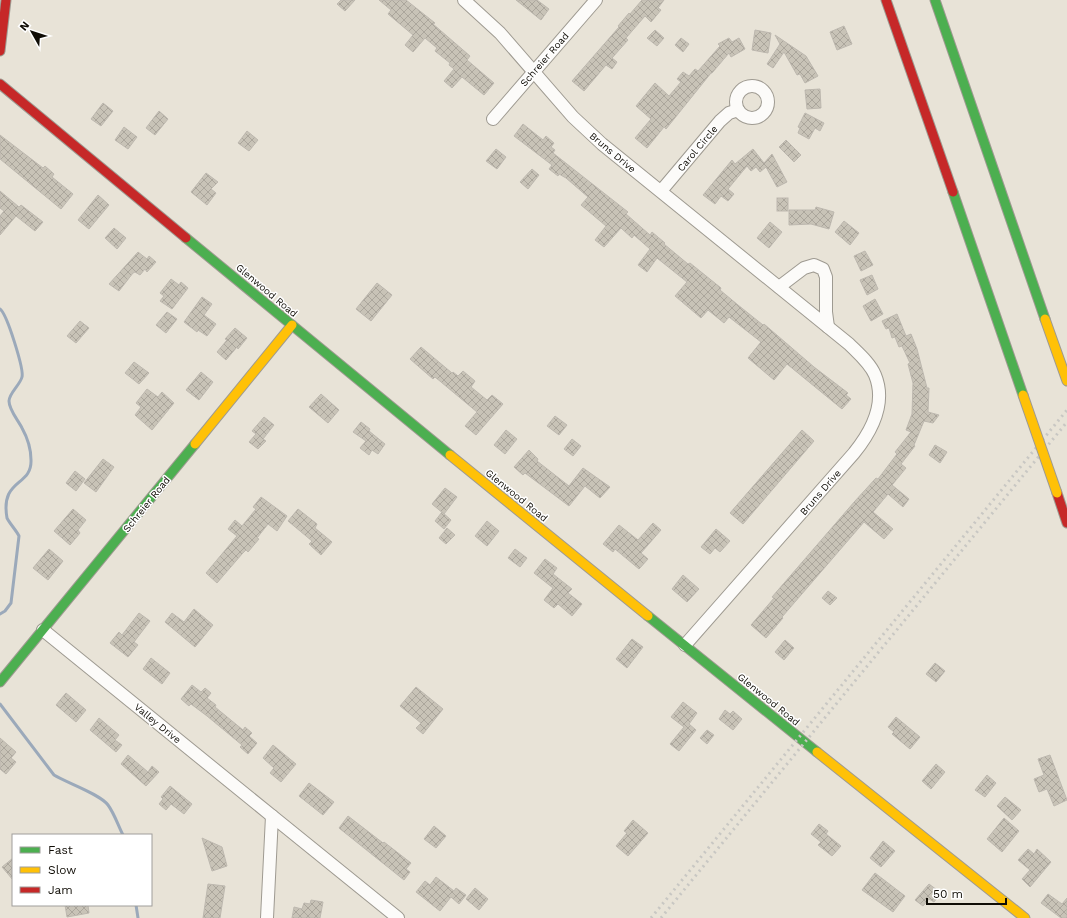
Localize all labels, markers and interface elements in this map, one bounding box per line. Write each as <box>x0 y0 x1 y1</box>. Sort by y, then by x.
north arrow <box>12 12 52 52</box>
text: N <box>17 19 32 33</box>
street label: Schreier Road <box>518 30 571 89</box>
street label: Carol Circle <box>675 123 720 173</box>
street label: Bruns Drive <box>587 130 638 175</box>
street label: Glenwood Road <box>234 262 300 319</box>
street label: Glenwood Road <box>484 467 550 524</box>
street label: Bruns Drive <box>798 467 843 517</box>
street label: Schreier Road <box>121 474 172 534</box>
street label: Glenwood Road <box>736 671 802 728</box>
street label: Valley Drive <box>132 701 183 746</box>
legend <box>12 834 152 906</box>
text: Fast <box>48 843 73 857</box>
text: Slow <box>48 863 76 877</box>
scale bar <box>927 880 1006 906</box>
text: Jam <box>48 883 73 897</box>
text: 50 m <box>933 887 963 901</box>

